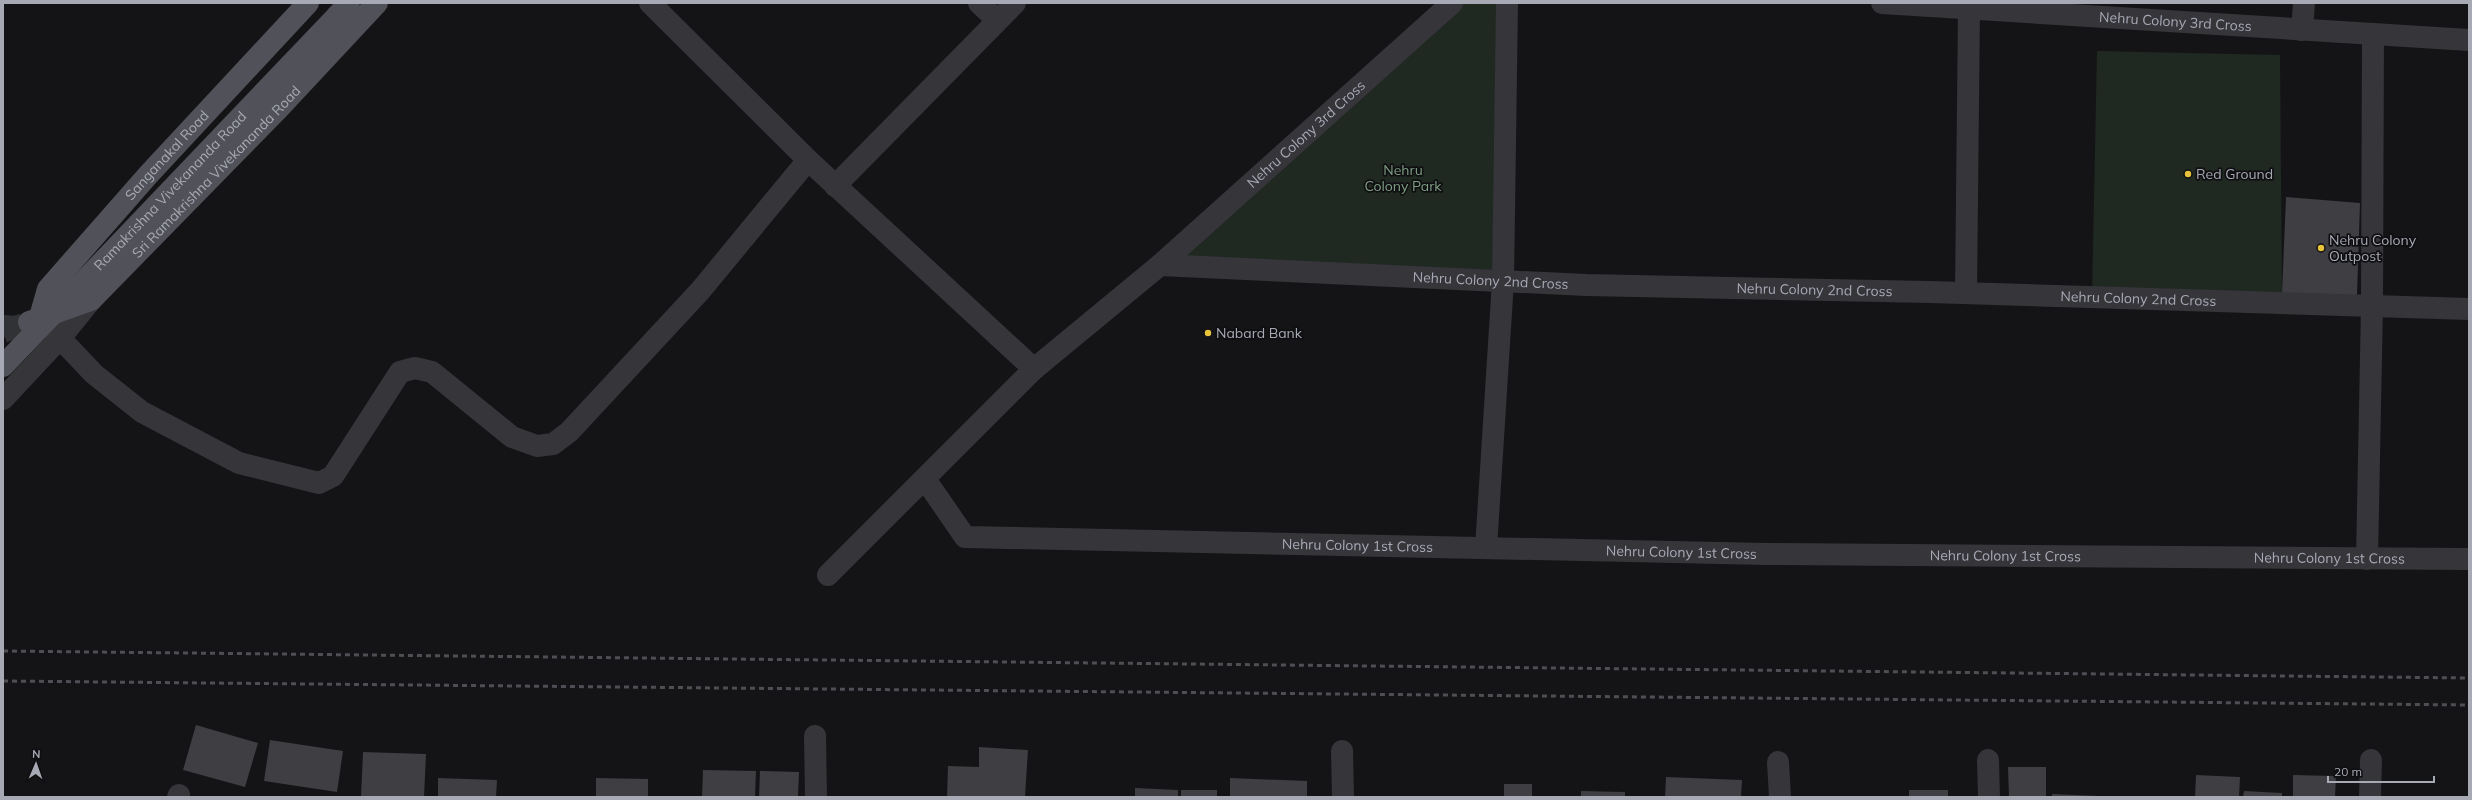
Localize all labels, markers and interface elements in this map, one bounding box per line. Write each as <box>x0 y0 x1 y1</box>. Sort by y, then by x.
street label: Nehru Colony 3rd Cross <box>2099 8 2252 35</box>
street label: Nehru Colony 3rd Cross <box>1243 76 1369 192</box>
street label: Sri Ramakrishna Vivekananda Road <box>129 82 303 262</box>
street label: Sanganakal Road <box>121 107 213 204</box>
street label: Ramakrishna Vivekananda Road <box>90 109 250 273</box>
park label: Nehru Colony Park <box>1364 161 1442 195</box>
place label: Red Ground <box>2196 165 2273 183</box>
marker: Red Ground <box>2183 169 2193 179</box>
place label: Nehru Colony Outpost <box>2329 231 2417 265</box>
marker: Nehru Colony Outpost <box>2316 243 2326 253</box>
street label: Nehru Colony 2nd Cross <box>1412 268 1569 293</box>
street label: Nehru Colony 2nd Cross <box>1736 279 1893 300</box>
street label: Nehru Colony 2nd Cross <box>2060 287 2217 310</box>
place label: Nabard Bank <box>1216 324 1303 342</box>
marker: Nabard Bank <box>1203 328 1213 338</box>
street label: Nehru Colony 1st Cross <box>1282 535 1433 556</box>
street label: Nehru Colony 1st Cross <box>1606 542 1757 563</box>
street label: Nehru Colony 1st Cross <box>1930 546 2081 565</box>
street label: Nehru Colony 1st Cross <box>2254 548 2405 568</box>
north arrow <box>16 744 56 784</box>
text: N <box>32 747 41 761</box>
scale bar <box>2328 758 2434 784</box>
text: 20 m <box>2334 764 2362 779</box>

